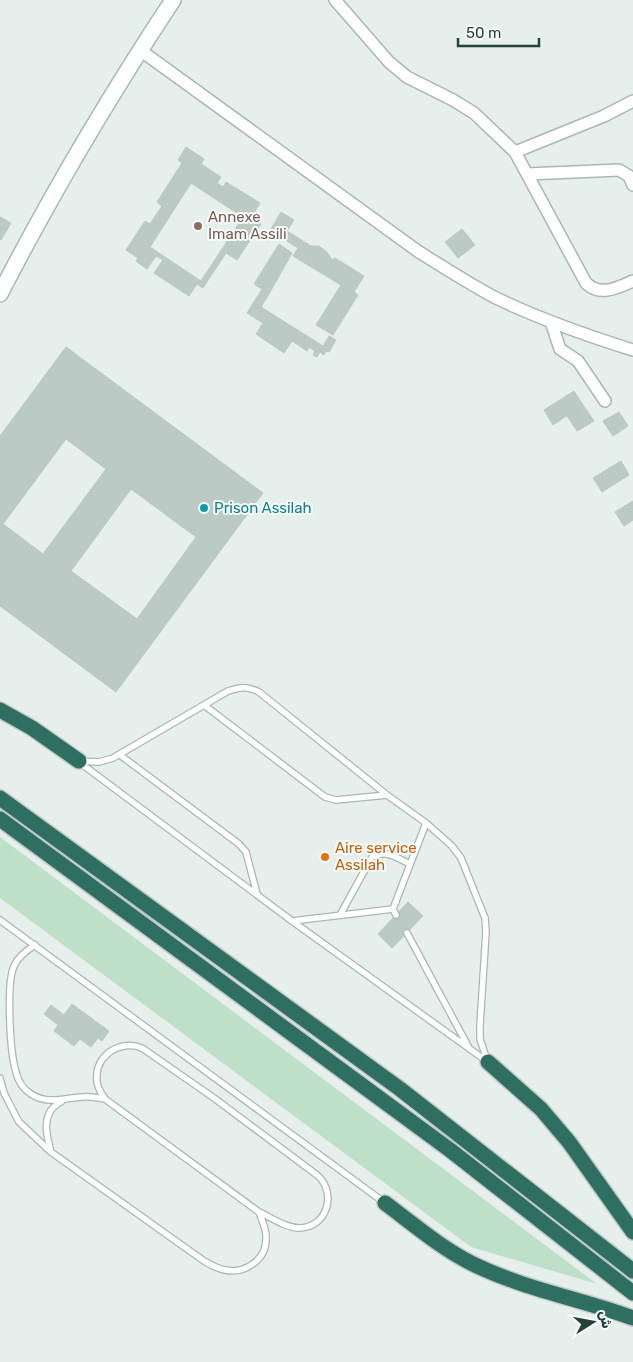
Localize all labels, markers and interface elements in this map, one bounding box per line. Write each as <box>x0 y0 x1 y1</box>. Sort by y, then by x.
scale bar <box>458 15 539 47</box>
text: 50 m <box>466 24 501 42</box>
place label: Annexe Imam Assili <box>208 208 287 243</box>
marker: Annexe Imam Assili <box>192 220 204 232</box>
place label: Prison Assilah <box>214 499 312 517</box>
marker: Prison Assilah <box>198 502 210 514</box>
place label: Aire service Assilah <box>335 839 417 874</box>
marker: Aire service Assilah <box>319 851 331 863</box>
north arrow <box>568 1297 618 1347</box>
text: ش <box>595 1309 615 1330</box>

